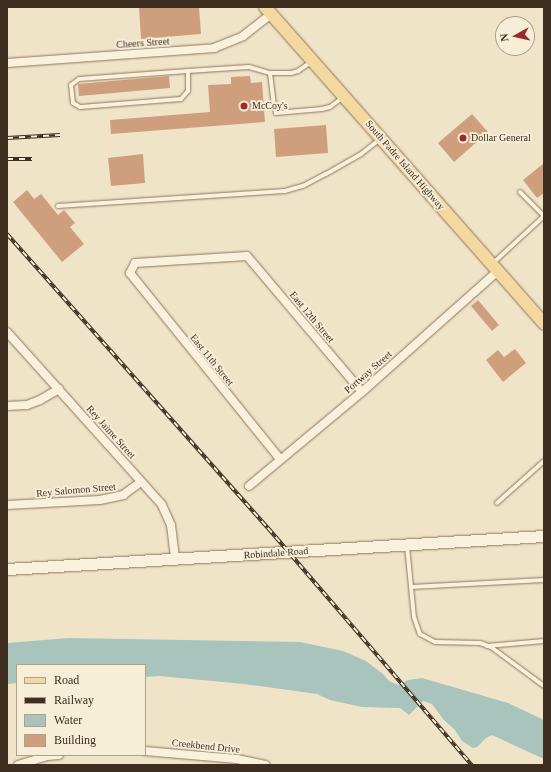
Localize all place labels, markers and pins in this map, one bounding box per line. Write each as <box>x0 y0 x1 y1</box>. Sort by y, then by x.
place label: McCoy's <box>252 100 288 112</box>
marker: McCoy's <box>239 101 249 111</box>
place label: Dollar General <box>471 132 531 144</box>
marker: Dollar General <box>458 133 468 143</box>

